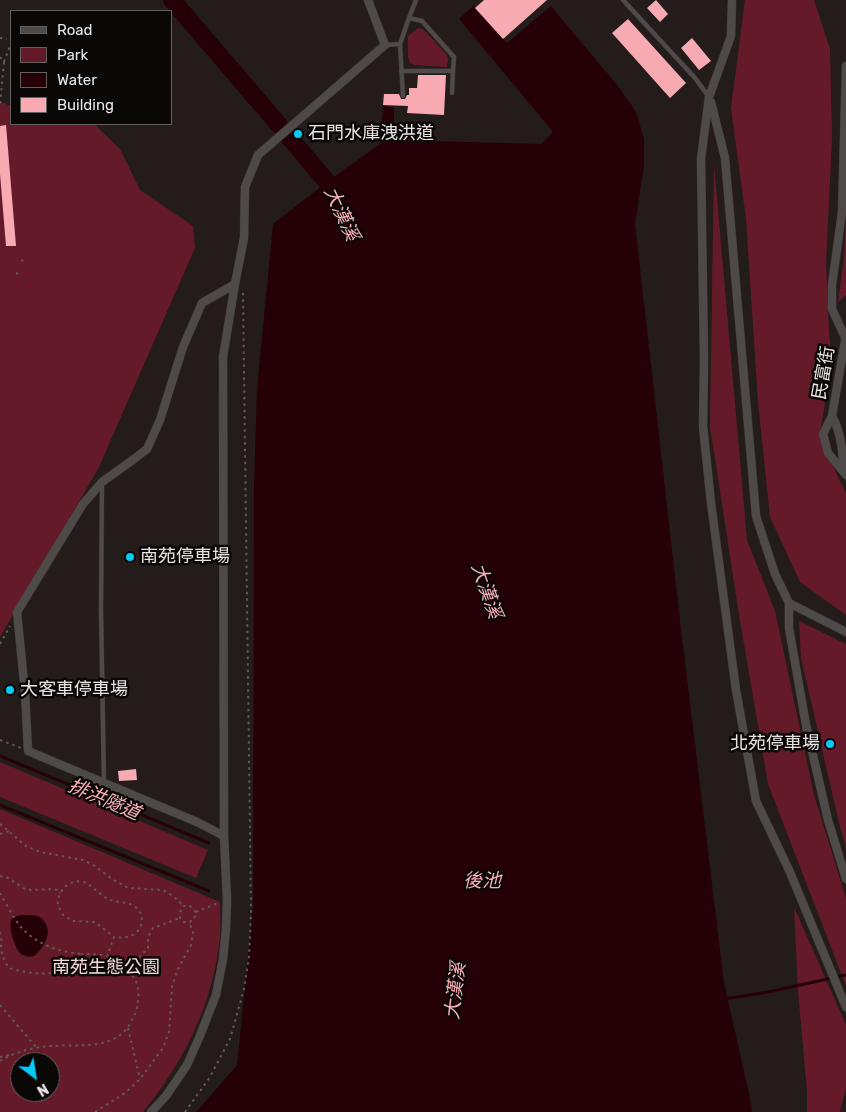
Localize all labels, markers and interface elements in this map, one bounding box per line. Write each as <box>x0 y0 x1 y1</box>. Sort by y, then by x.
legend <box>10 10 172 125</box>
text: Road <box>57 21 93 39</box>
text: Park <box>57 46 88 64</box>
text: Water <box>57 71 97 89</box>
text: Building <box>57 96 114 114</box>
place label: 石門水庫洩洪道 <box>308 123 434 145</box>
marker: 石門水庫洩洪道 <box>292 128 304 140</box>
water label: 大漢溪 <box>319 183 363 245</box>
street label: 民富街 <box>809 345 839 401</box>
place label: 南苑停車場 <box>140 546 230 568</box>
marker: 南苑停車場 <box>124 551 136 563</box>
water label: 大漢溪 <box>466 560 506 622</box>
place label: 大客車停車場 <box>20 679 128 701</box>
marker: 大客車停車場 <box>4 684 16 696</box>
place label: 北苑停車場 <box>730 733 820 755</box>
marker: 北苑停車場 <box>824 738 836 750</box>
water label: 排洪隧道 <box>65 775 143 825</box>
water label: 後池 <box>463 871 501 893</box>
park label: 南苑生態公園 <box>52 957 160 979</box>
water label: 大漢溪 <box>441 961 471 1021</box>
north arrow <box>10 1052 60 1102</box>
text: N <box>34 1080 51 1099</box>

